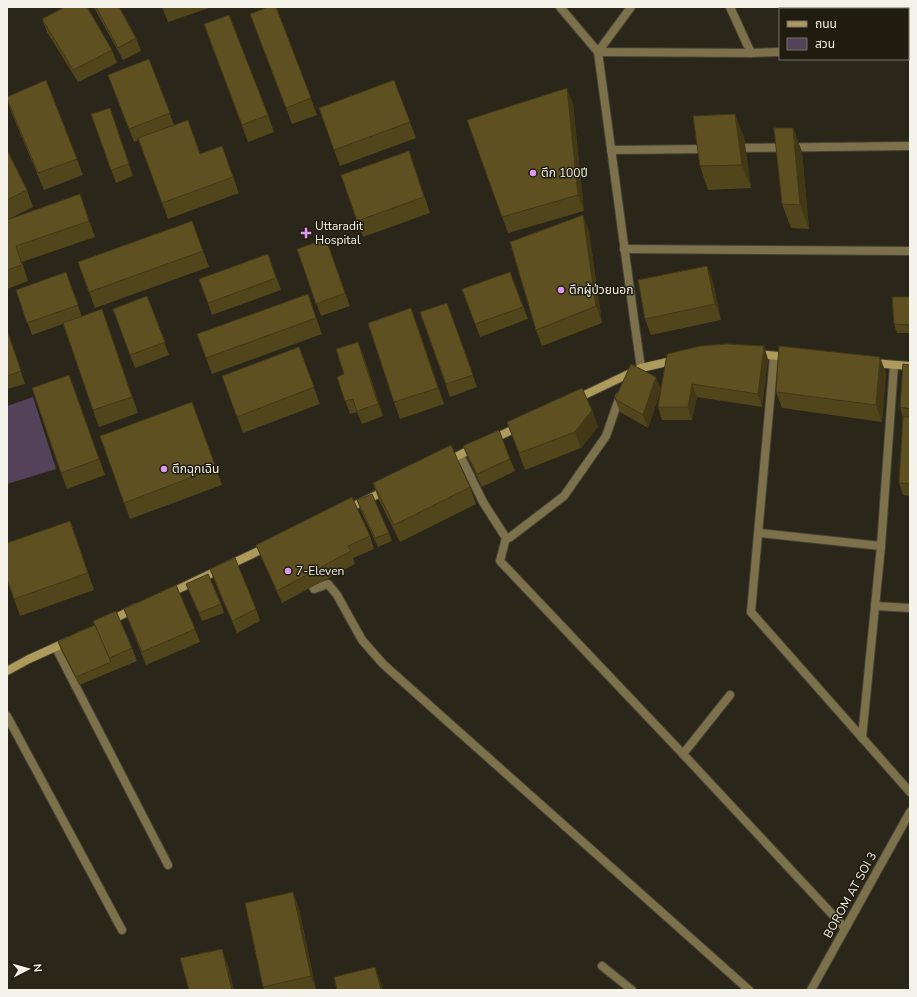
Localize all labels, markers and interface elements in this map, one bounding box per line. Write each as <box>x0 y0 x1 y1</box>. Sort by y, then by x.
legend <box>779 8 909 60</box>
text: ถนน <box>815 16 837 32</box>
text: สวน <box>815 36 835 52</box>
place label: ตึก 100ปี <box>541 165 588 181</box>
marker: ตึก 100ปี <box>528 168 538 178</box>
place label: Uttaradit Hospital <box>315 218 364 248</box>
marker: Uttaradit Hospital <box>300 227 312 239</box>
place label: ตึกผู้ป่วยนอก <box>569 282 633 298</box>
marker: ตึกผู้ป่วยนอก <box>556 285 566 295</box>
place label: ตึกฉุกเฉิน <box>172 461 219 477</box>
marker: ตึกฉุกเฉิน <box>159 464 169 474</box>
place label: 7-Eleven <box>296 563 344 579</box>
marker: 7-Eleven <box>283 566 293 576</box>
street label: BOROM AT SOI 3 <box>820 849 880 941</box>
north arrow <box>8 949 48 989</box>
text: N <box>30 963 45 973</box>

